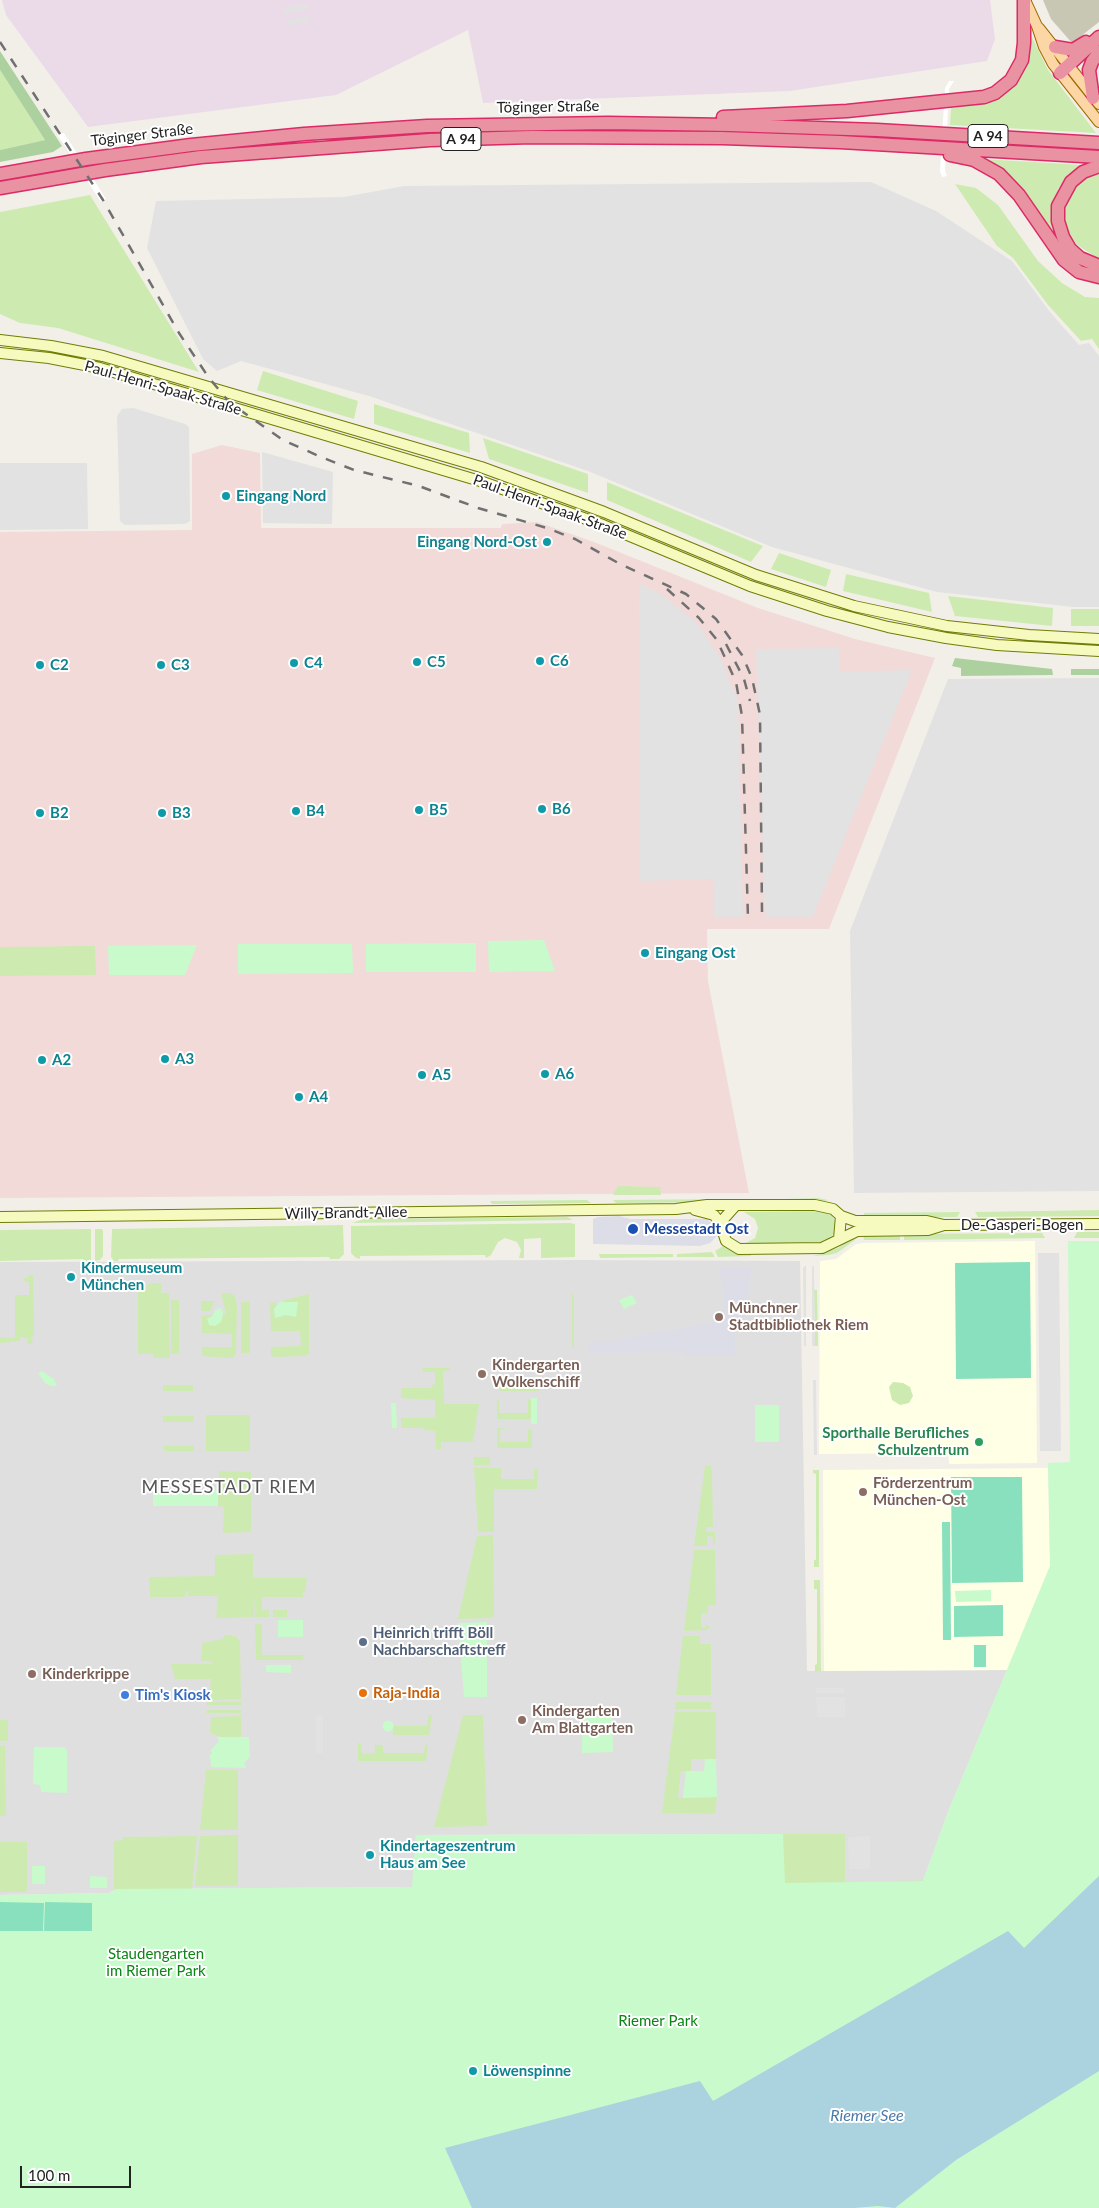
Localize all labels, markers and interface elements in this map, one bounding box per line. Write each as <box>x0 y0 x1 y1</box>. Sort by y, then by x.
street label: Töginger Straße <box>496 97 600 117</box>
street label: Töginger Straße <box>90 120 194 150</box>
road number: A 94 <box>968 124 1008 148</box>
road number: A 94 <box>441 128 481 150</box>
street label: Paul-Henri-Spaak-Straße <box>82 357 244 419</box>
street label: Paul-Henri-Spaak-Straße <box>471 471 629 543</box>
place label: Eingang Nord <box>236 487 326 505</box>
marker: Eingang Nord <box>220 490 232 502</box>
place label: Eingang Nord-Ost <box>417 533 537 551</box>
marker: Eingang Nord-Ost <box>541 536 553 548</box>
place label: C6 <box>550 652 569 670</box>
place label: C5 <box>427 653 446 671</box>
place label: C4 <box>304 654 323 672</box>
marker: C6 <box>534 655 546 667</box>
place label: C2 <box>50 656 69 674</box>
place label: C3 <box>171 656 190 674</box>
marker: C5 <box>411 656 423 668</box>
marker: C4 <box>288 657 300 669</box>
marker: C2 <box>34 659 46 671</box>
marker: C3 <box>155 659 167 671</box>
place label: B6 <box>552 800 571 818</box>
place label: B5 <box>429 801 448 819</box>
place label: B4 <box>306 802 325 820</box>
marker: B6 <box>536 803 548 815</box>
place label: B2 <box>50 804 69 822</box>
place label: B3 <box>172 804 191 822</box>
marker: B5 <box>413 804 425 816</box>
marker: B4 <box>290 805 302 817</box>
marker: B2 <box>34 807 46 819</box>
marker: B3 <box>156 807 168 819</box>
place label: Eingang Ost <box>655 944 736 962</box>
marker: Eingang Ost <box>639 947 651 959</box>
place label: A3 <box>175 1050 194 1068</box>
place label: A2 <box>52 1051 71 1069</box>
marker: A3 <box>159 1053 171 1065</box>
marker: A2 <box>36 1054 48 1066</box>
place label: A6 <box>555 1065 574 1083</box>
place label: A5 <box>432 1066 451 1084</box>
marker: A6 <box>539 1068 551 1080</box>
marker: A5 <box>416 1069 428 1081</box>
place label: A4 <box>309 1088 328 1106</box>
marker: A4 <box>293 1091 305 1103</box>
street label: Willy-Brandt-Allee <box>285 1203 407 1223</box>
street label: De-Gasperi-Bogen <box>961 1216 1083 1234</box>
place label: Messestadt Ost <box>644 1220 749 1238</box>
marker: Messestadt Ost <box>626 1222 640 1236</box>
place label: Kindermuseum München <box>81 1259 182 1294</box>
marker: Kindermuseum München <box>65 1271 77 1283</box>
place label: Münchner Stadtbibliothek Riem <box>729 1299 869 1334</box>
marker: Münchner Stadtbibliothek Riem <box>713 1311 725 1323</box>
place label: Kindergarten Wolkenschiff <box>492 1356 580 1391</box>
marker: Kindergarten Wolkenschiff <box>476 1368 488 1380</box>
place label: Sporthalle Berufliches Schulzentrum <box>822 1424 969 1459</box>
marker: Sporthalle Berufliches Schulzentrum <box>973 1436 985 1448</box>
place label: Förderzentrum München-Ost <box>873 1474 972 1509</box>
district label: MESSESTADT RIEM <box>140 1476 318 1498</box>
marker: Förderzentrum München-Ost <box>857 1486 869 1498</box>
place label: Heinrich trifft Böll Nachbarschaftstreff <box>373 1624 505 1659</box>
marker: Heinrich trifft Böll Nachbarschaftstreff <box>357 1636 369 1648</box>
place label: Kinderkrippe <box>42 1665 129 1683</box>
marker: Kinderkrippe <box>26 1668 38 1680</box>
place label: Raja-India <box>373 1684 440 1702</box>
place label: Tim's Kiosk <box>135 1686 211 1704</box>
marker: Raja-India <box>357 1687 369 1699</box>
marker: Tim's Kiosk <box>119 1689 131 1701</box>
place label: Kindergarten Am Blattgarten <box>532 1702 633 1737</box>
marker: Kindergarten Am Blattgarten <box>516 1714 528 1726</box>
place label: Kindertageszentrum Haus am See <box>380 1837 516 1872</box>
marker: Kindertageszentrum Haus am See <box>364 1849 376 1861</box>
park label: Staudengarten im Riemer Park <box>106 1945 206 1980</box>
park label: Riemer Park <box>618 2012 698 2030</box>
place label: Löwenspinne <box>483 2062 571 2080</box>
marker: Löwenspinne <box>467 2065 479 2077</box>
water label: Riemer See <box>830 2106 904 2126</box>
scale bar <box>22 2156 134 2188</box>
text: 100 m <box>28 2166 70 2184</box>

